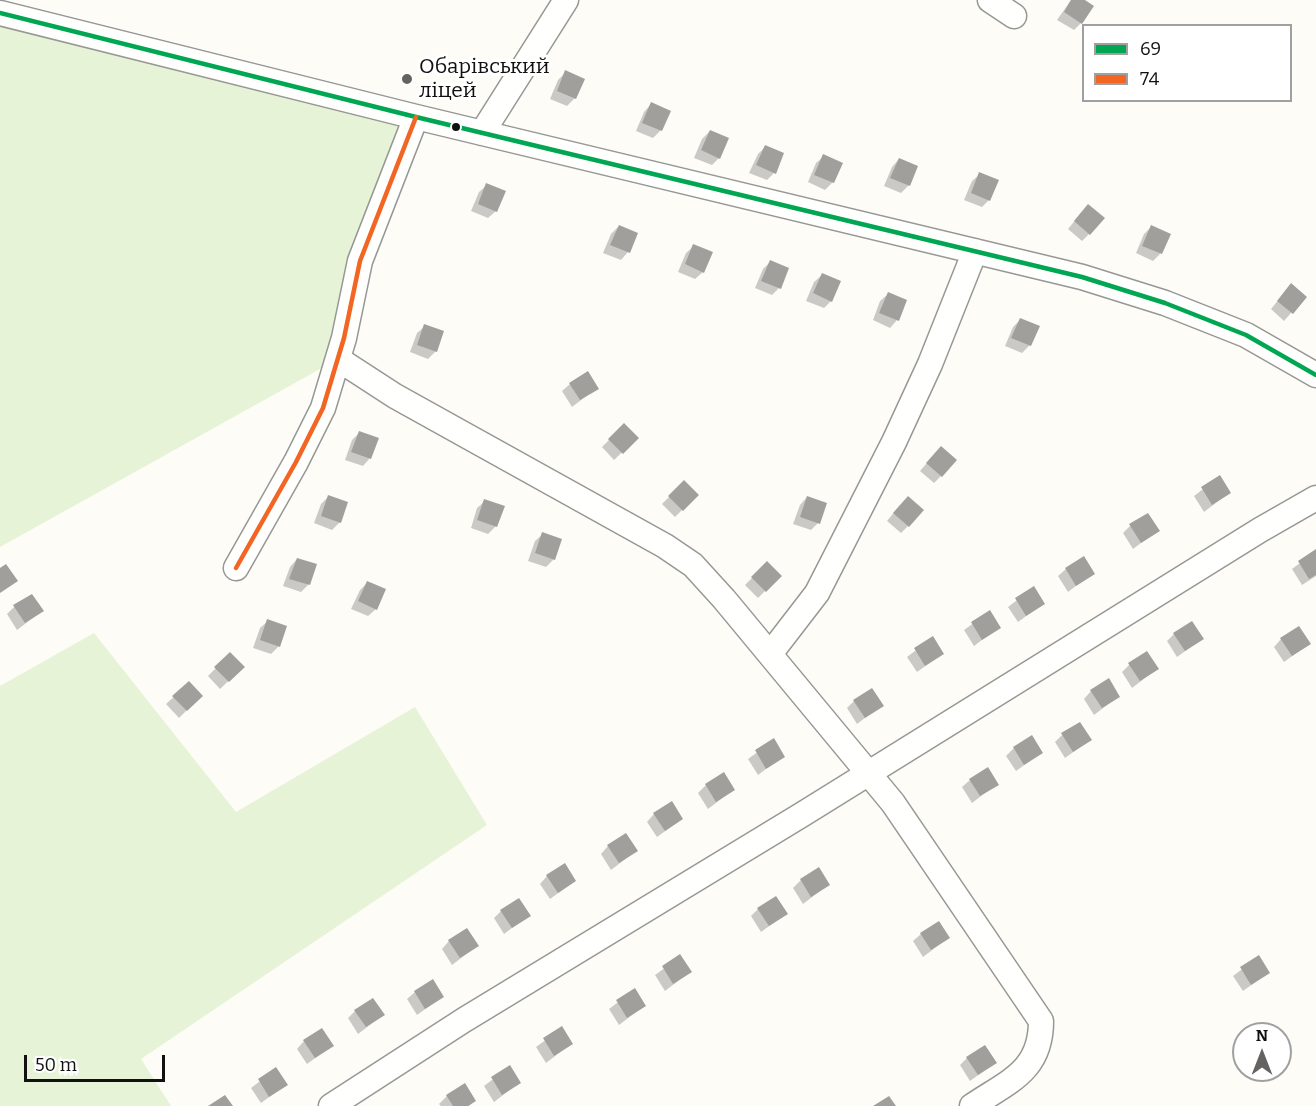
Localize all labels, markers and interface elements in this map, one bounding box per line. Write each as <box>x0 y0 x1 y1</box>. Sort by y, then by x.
legend <box>1082 24 1292 102</box>
text: 69 <box>1140 38 1161 60</box>
place label: Обарівський ліцей <box>419 54 550 104</box>
text: 74 <box>1140 68 1159 90</box>
marker: Обарівський ліцей <box>400 72 414 86</box>
unlabelled marker <box>450 121 462 133</box>
north arrow <box>1232 1022 1292 1082</box>
text: N <box>1256 1026 1268 1045</box>
scale bar <box>27 1043 168 1081</box>
text: 50 m <box>35 1054 77 1076</box>

